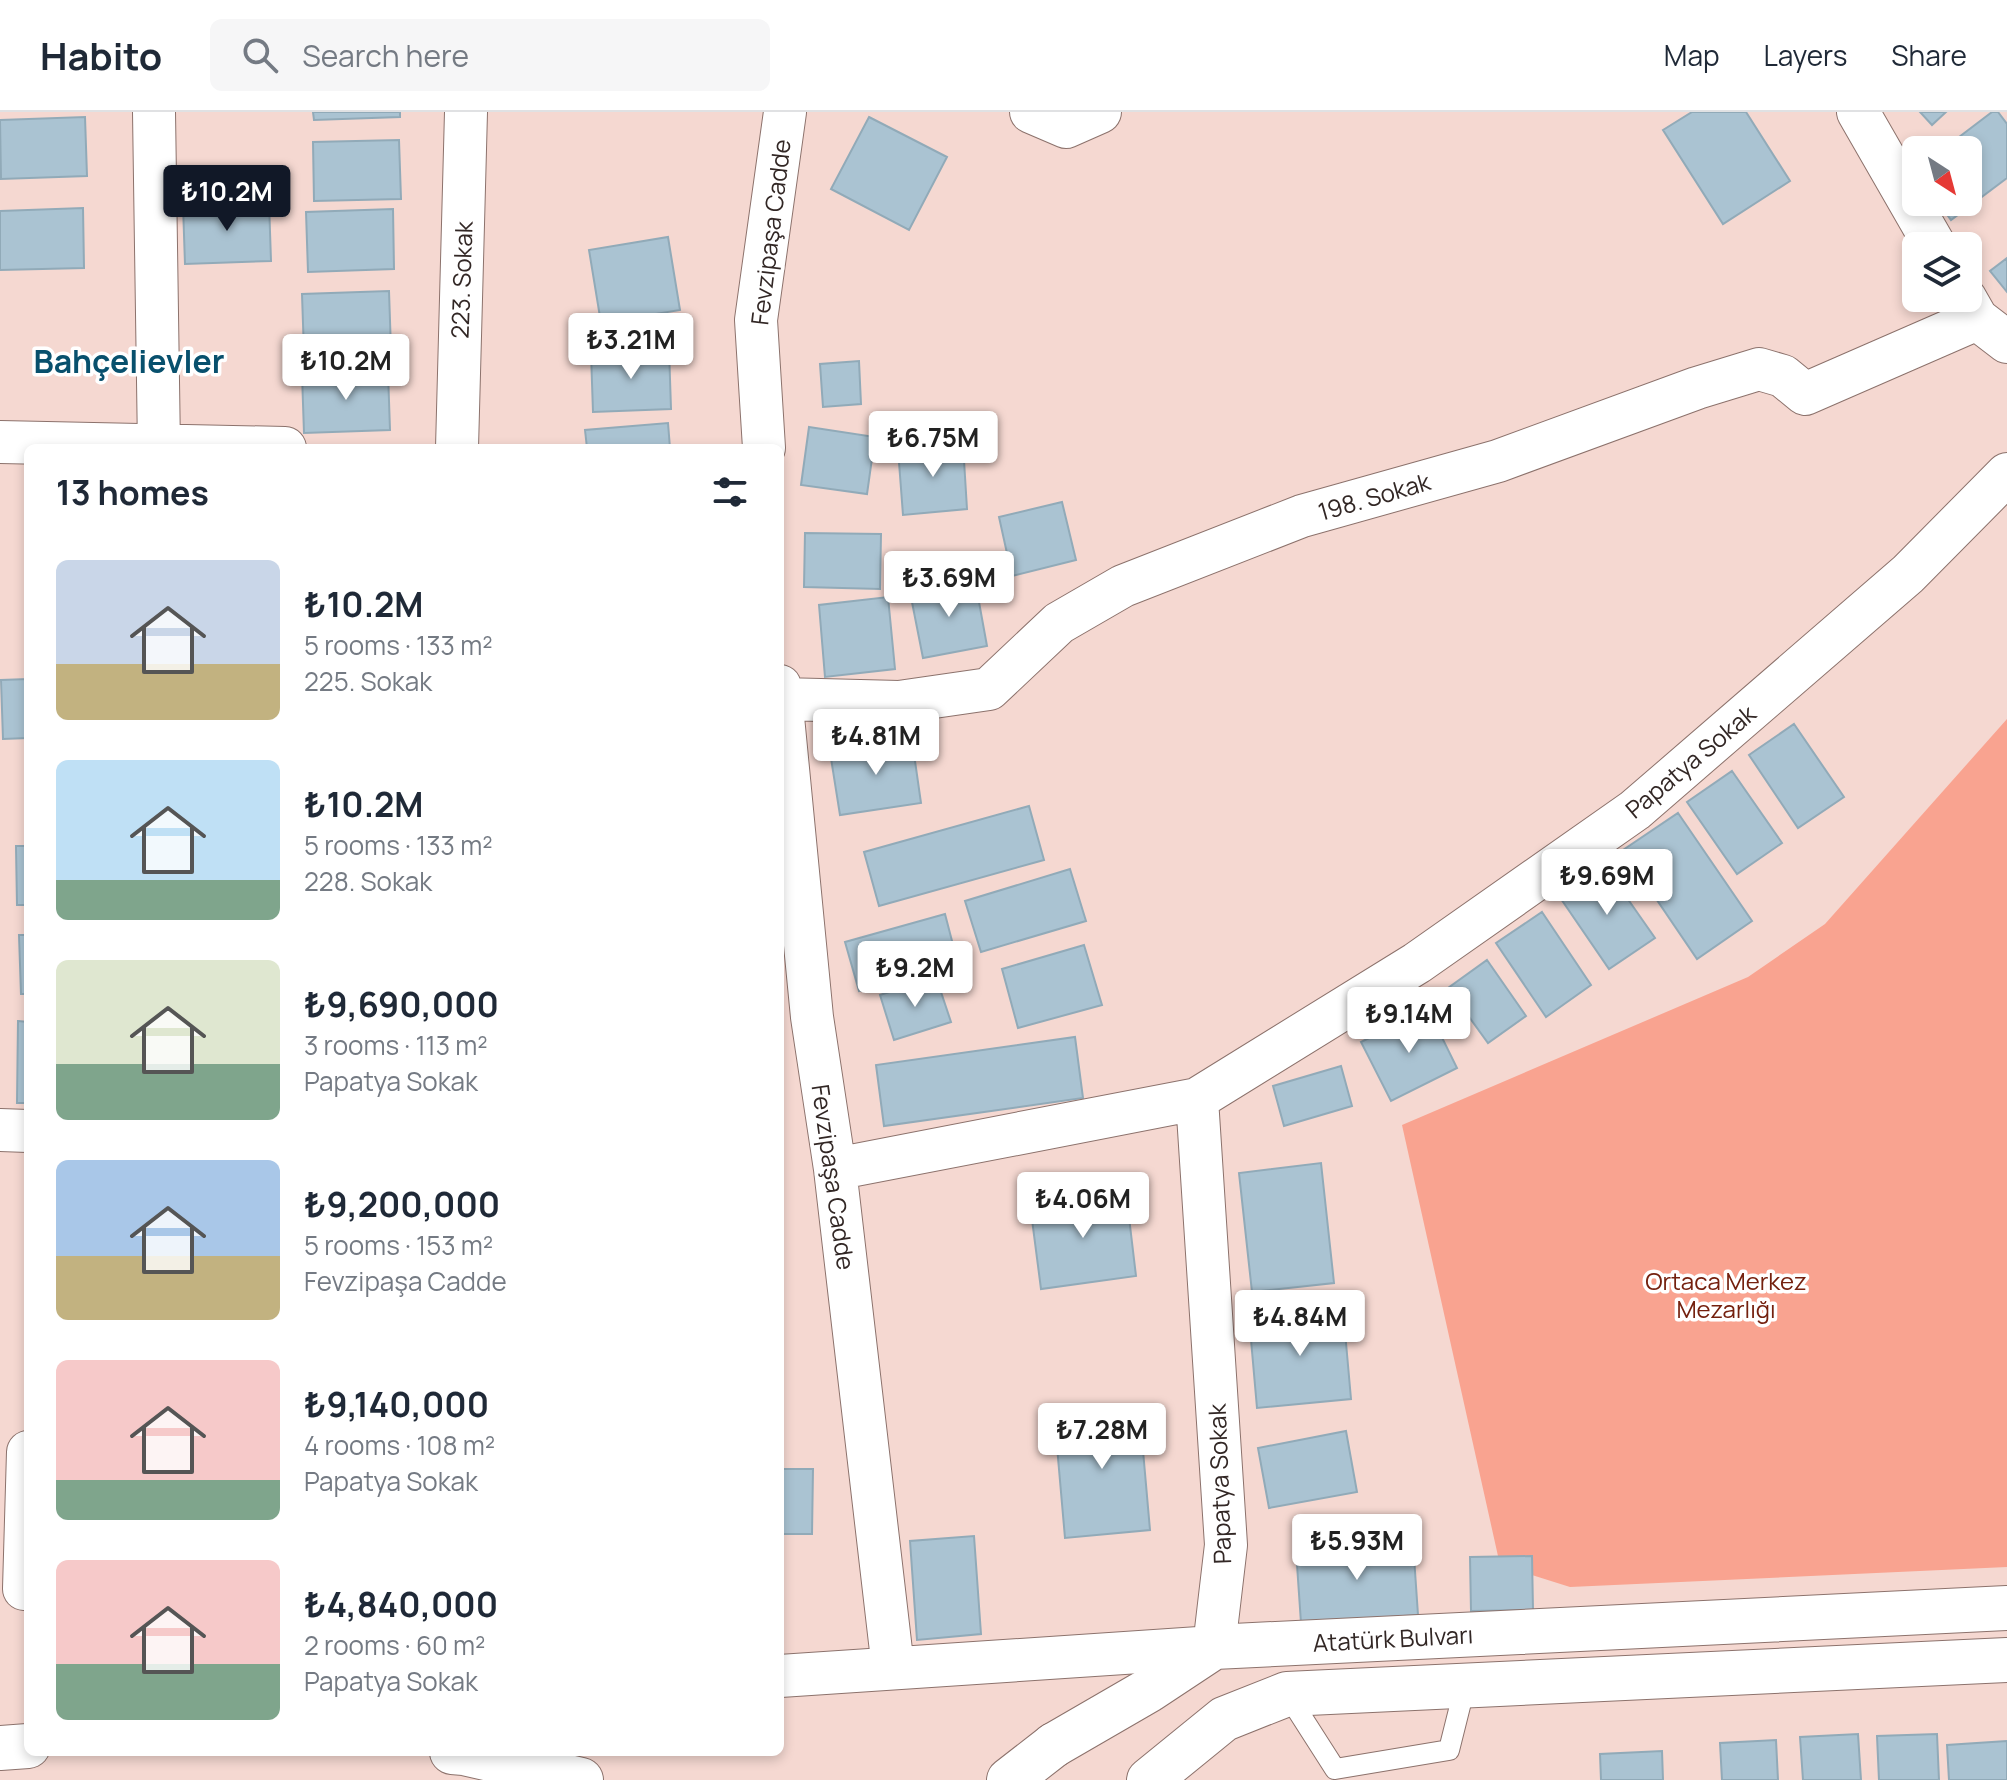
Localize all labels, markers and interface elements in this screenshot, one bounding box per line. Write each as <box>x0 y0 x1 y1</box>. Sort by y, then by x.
search box <box>210 19 770 91</box>
text: Habito <box>40 29 162 81</box>
icon: search <box>238 33 282 77</box>
text: Search here <box>302 35 469 76</box>
text: Map <box>1664 36 1720 74</box>
text: Layers <box>1764 36 1847 74</box>
text: Share <box>1891 36 1967 74</box>
north arrow <box>1902 136 1982 216</box>
map controls <box>1902 136 1982 312</box>
street label: Fevzipaşa Cadde <box>742 137 798 327</box>
pin: ₺10.2M <box>162 165 292 233</box>
text: ₺10.2M <box>181 173 273 209</box>
street label: 223. Sokak <box>442 220 480 339</box>
button: layers <box>1902 232 1982 312</box>
pin: ₺3.21M <box>566 313 696 381</box>
text: ₺3.21M <box>586 321 676 357</box>
pin: ₺10.2M <box>281 334 411 402</box>
district label: Bahçelievler <box>33 339 225 383</box>
text: ₺10.2M <box>300 342 392 378</box>
pin: ₺6.75M <box>868 411 998 479</box>
text: ₺6.75M <box>887 419 979 455</box>
street label: 198. Sokak <box>1314 464 1435 528</box>
text: 13 homes <box>56 469 209 515</box>
icon: filters <box>708 470 752 514</box>
pin: ₺3.69M <box>884 551 1014 619</box>
text: ₺3.69M <box>902 559 996 595</box>
text: ₺10.2M <box>304 581 423 627</box>
icon: home <box>120 592 216 688</box>
text: 5 rooms · 133 m² <box>304 627 493 663</box>
text: 225. Sokak <box>304 663 432 699</box>
street label: Papatya Sokak <box>1618 696 1763 825</box>
pin: ₺4.81M <box>811 709 941 777</box>
text: ₺4.81M <box>831 717 921 753</box>
text: ₺10.2M <box>304 781 423 827</box>
icon: home <box>120 792 216 888</box>
text: 5 rooms · 133 m² <box>304 827 493 863</box>
pin: ₺9.69M <box>1542 849 1672 917</box>
text: ₺9.69M <box>1560 857 1654 893</box>
text: 228. Sokak <box>304 863 432 899</box>
pin: ₺9.2M <box>859 941 971 1009</box>
text: ₺9.2M <box>876 949 954 985</box>
text: ₺9,690,000 <box>304 981 499 1027</box>
pin: ₺9.14M <box>1344 987 1474 1055</box>
icon: home <box>120 992 216 1088</box>
text: ₺9.14M <box>1365 995 1453 1031</box>
text: 3 rooms · 113 m² <box>304 1027 488 1063</box>
text: Papatya Sokak <box>304 1063 478 1099</box>
street label: Fevzipaşa Cadde <box>805 1082 863 1272</box>
pin: ₺4.06M <box>1018 1172 1148 1240</box>
text: ₺4.06M <box>1035 1180 1131 1216</box>
text: ₺9,200,000 <box>304 1181 500 1227</box>
icon: home <box>120 1192 216 1288</box>
text: 5 rooms · 153 m² <box>304 1227 493 1263</box>
text: Fevzipaşa Cadde <box>304 1263 507 1299</box>
park label: Ortaca Merkez Mezarlığı <box>1645 1264 1807 1325</box>
pin: ₺4.84M <box>1235 1290 1365 1358</box>
text: ₺4.84M <box>1253 1298 1347 1334</box>
text: ₺9,140,000 <box>304 1381 489 1427</box>
icon: home <box>120 1392 216 1488</box>
street label: Papatya Sokak <box>1200 1402 1238 1565</box>
pin: ₺7.28M <box>1037 1403 1167 1471</box>
text: ₺7.28M <box>1056 1411 1148 1447</box>
text: 4 rooms · 108 m² <box>304 1427 495 1463</box>
text: Papatya Sokak <box>304 1463 478 1499</box>
pin: ₺5.93M <box>1292 1514 1422 1582</box>
text: ₺5.93M <box>1310 1522 1404 1558</box>
text: ₺4,840,000 <box>304 1581 498 1627</box>
icon: home <box>120 1592 216 1688</box>
street label: Atatürk Bulvarı <box>1312 1617 1474 1659</box>
text: 2 rooms · 60 m² <box>304 1627 486 1663</box>
text: Papatya Sokak <box>304 1663 478 1699</box>

